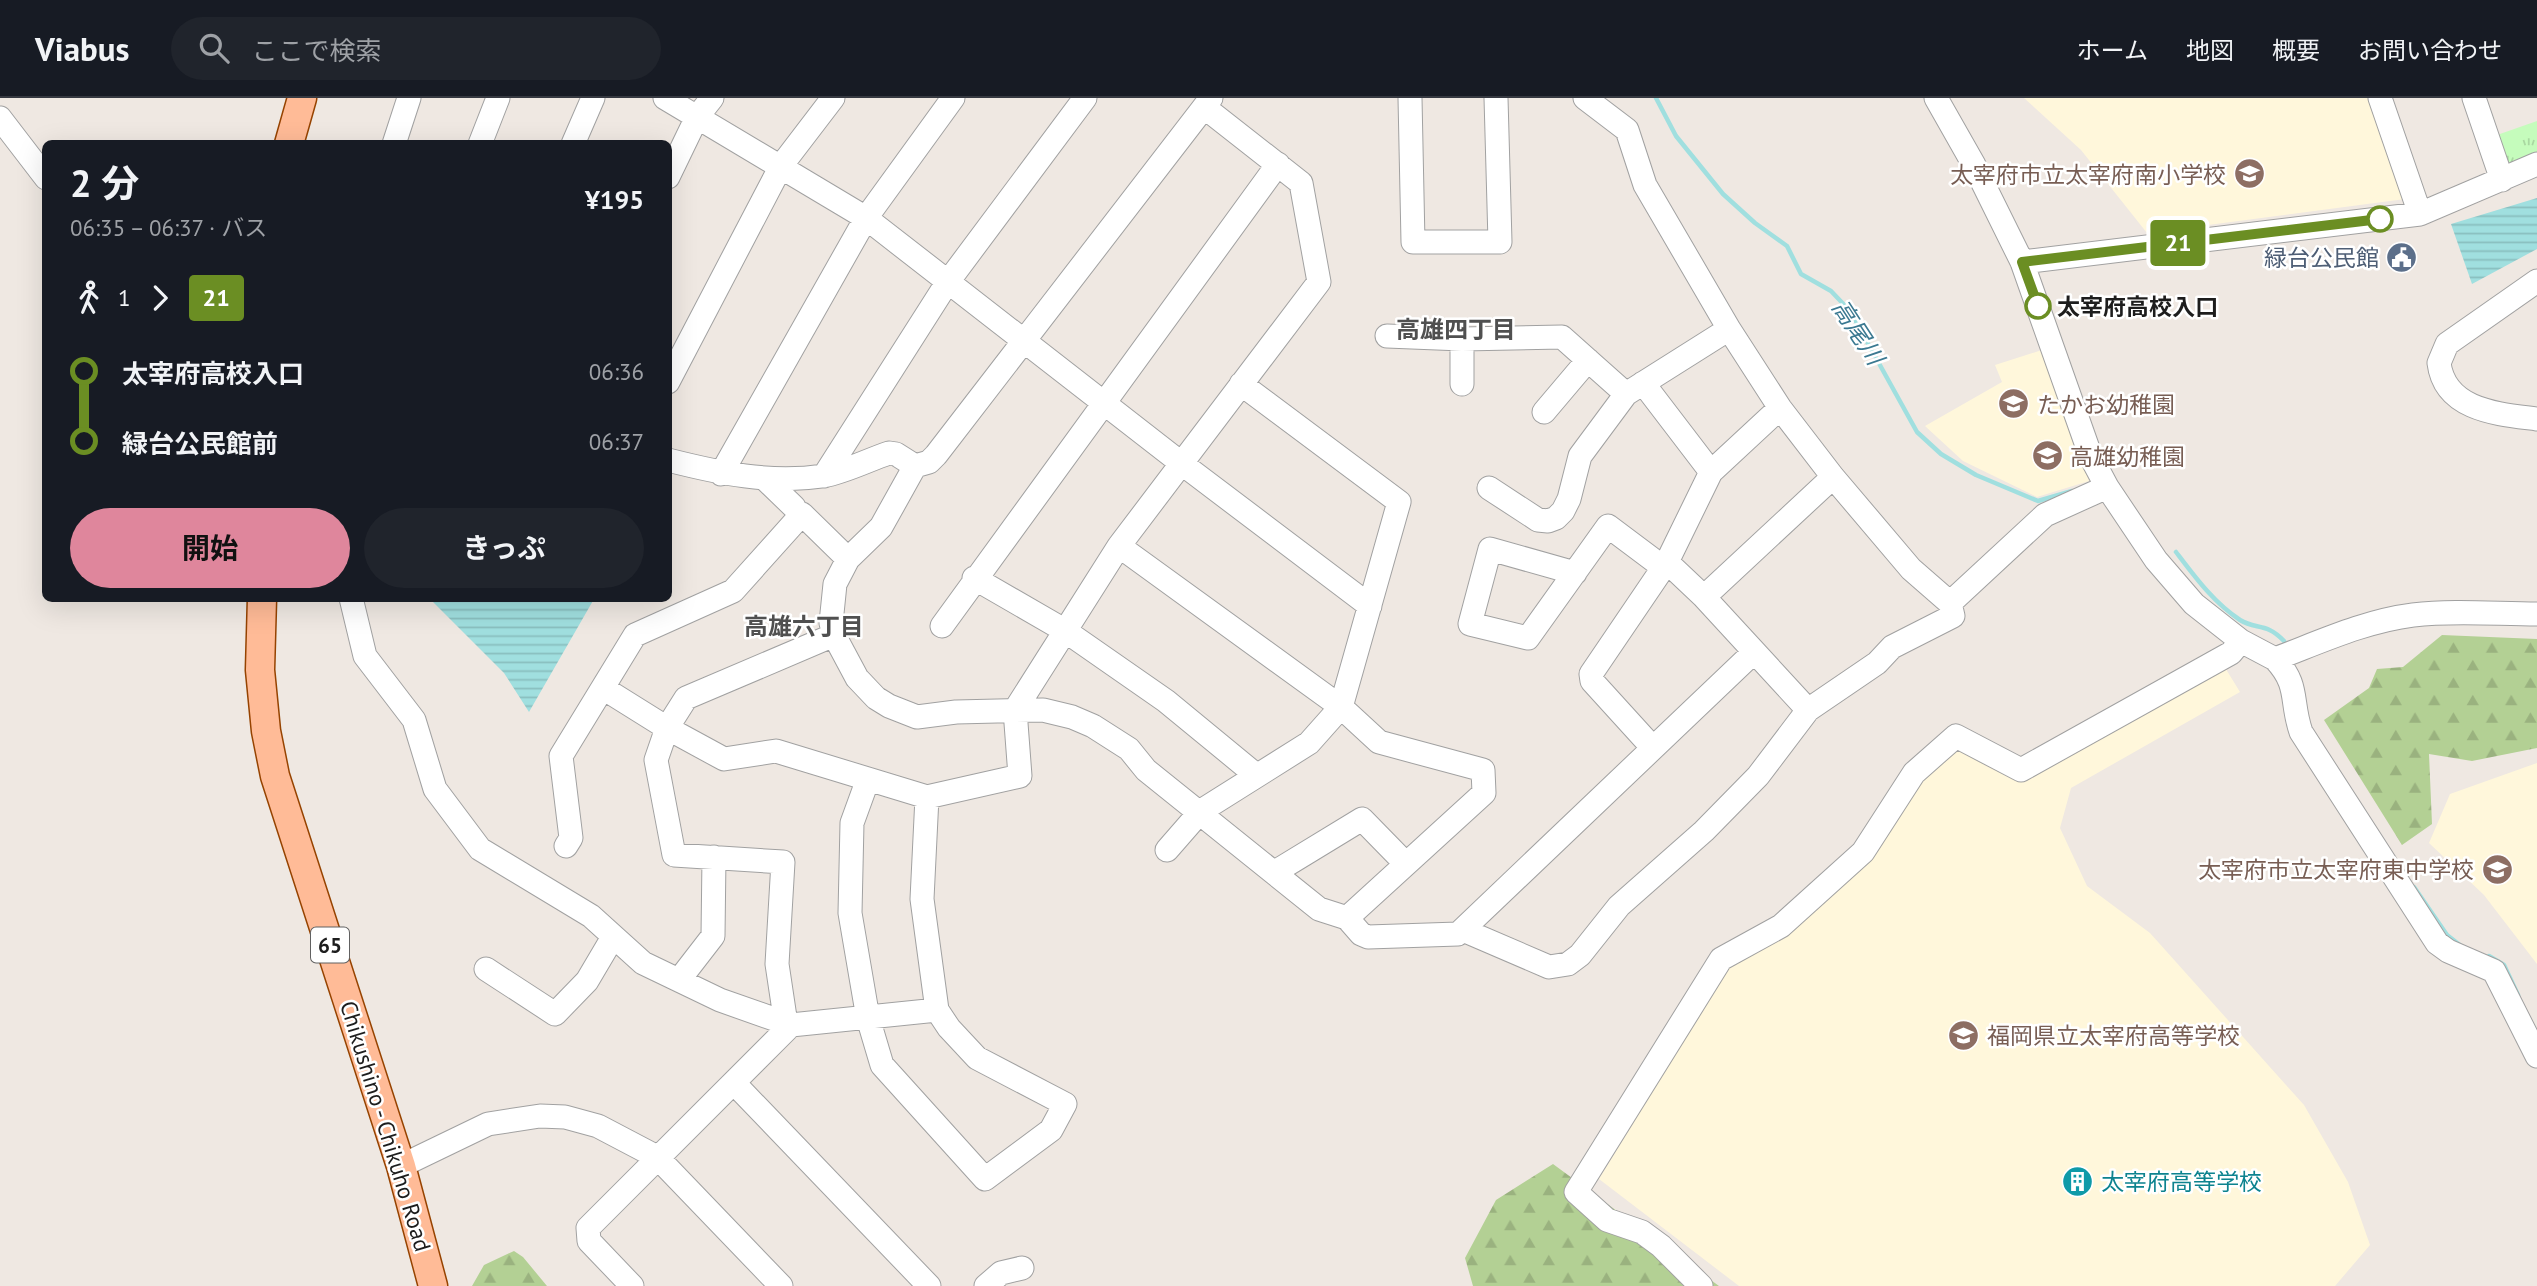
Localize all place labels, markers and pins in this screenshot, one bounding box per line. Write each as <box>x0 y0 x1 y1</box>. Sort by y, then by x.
school or university icon: 太宰府市立太宰府南小学校 <box>2232 157 2266 191</box>
place label: 太宰府市立太宰府南小学校 <box>1950 160 2226 189</box>
unlabelled marker <box>2367 206 2393 232</box>
public building icon: 緑台公民館 <box>2385 240 2419 274</box>
place label: 緑台公民館 <box>2264 243 2379 272</box>
place label: 太宰府高校入口 <box>2057 292 2218 321</box>
marker: 太宰府高校入口 <box>2025 293 2051 319</box>
school or university icon: たかお幼稚園 <box>1997 387 2031 421</box>
place label: たかお幼稚園 <box>2037 390 2175 419</box>
school or university icon: 高雄幼稚園 <box>2030 439 2064 473</box>
place label: 高雄幼稚園 <box>2070 442 2185 471</box>
school or university icon: 太宰府市立太宰府東中学校 <box>2480 852 2514 886</box>
place label: 太宰府市立太宰府東中学校 <box>2198 855 2474 884</box>
school or university icon: 福岡県立太宰府高等学校 <box>1947 1018 1981 1052</box>
place label: 福岡県立太宰府高等学校 <box>1987 1021 2240 1050</box>
building icon: 太宰府高等学校 <box>2061 1164 2095 1198</box>
place label: 太宰府高等学校 <box>2101 1167 2262 1196</box>

